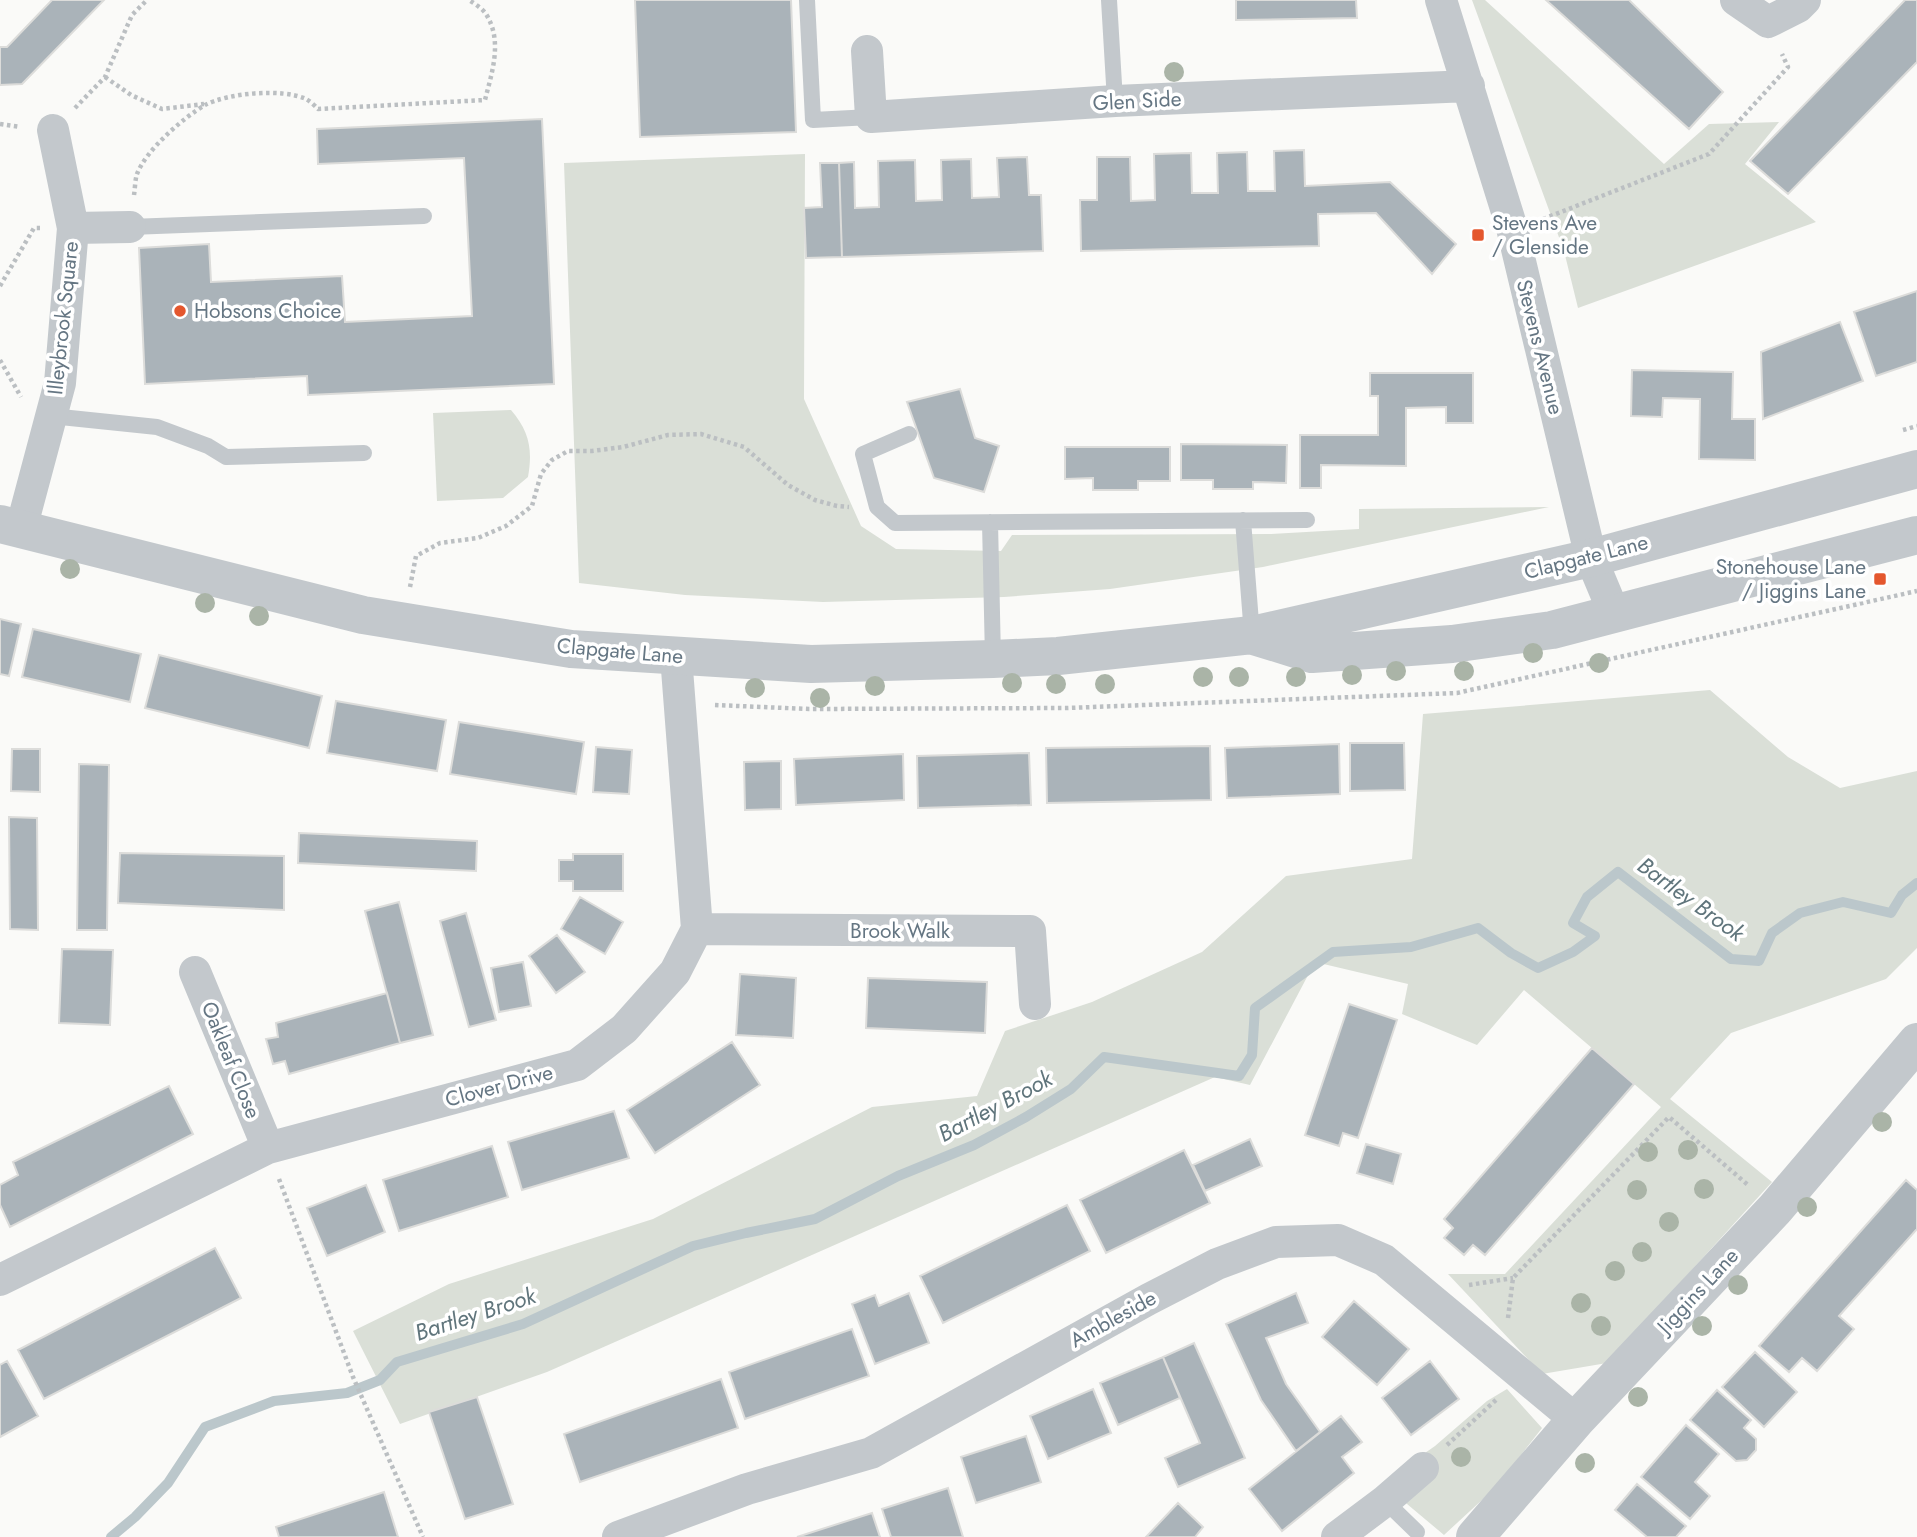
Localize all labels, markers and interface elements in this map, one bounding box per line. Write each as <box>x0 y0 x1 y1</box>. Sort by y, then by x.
street label: Glen Side <box>1092 84 1182 118</box>
place label: Stevens Ave / Glenside <box>1492 208 1597 262</box>
marker: Stevens Ave / Glenside <box>1470 227 1486 243</box>
street label: Illeybrook Square <box>40 240 86 396</box>
street label: Stevens Avenue <box>1509 276 1571 418</box>
place label: Hobsons Choice <box>194 296 342 326</box>
marker: Hobsons Choice <box>172 303 188 319</box>
street label: Clapgate Lane <box>1521 527 1651 587</box>
place label: Stonehouse Lane / Jiggins Lane <box>1716 552 1866 606</box>
marker: Stonehouse Lane / Jiggins Lane <box>1872 571 1888 587</box>
street label: Clapgate Lane <box>555 631 685 671</box>
water label: Bartley Brook <box>1630 848 1753 950</box>
street label: Brook Walk <box>850 916 951 946</box>
street label: Oakleaf Close <box>194 997 268 1123</box>
street label: Clover Drive <box>442 1057 556 1115</box>
water label: Bartley Brook <box>932 1061 1059 1150</box>
street label: Jiggins Lane <box>1648 1241 1746 1343</box>
water label: Bartley Brook <box>410 1278 541 1350</box>
street label: Ambleside <box>1064 1283 1162 1355</box>

